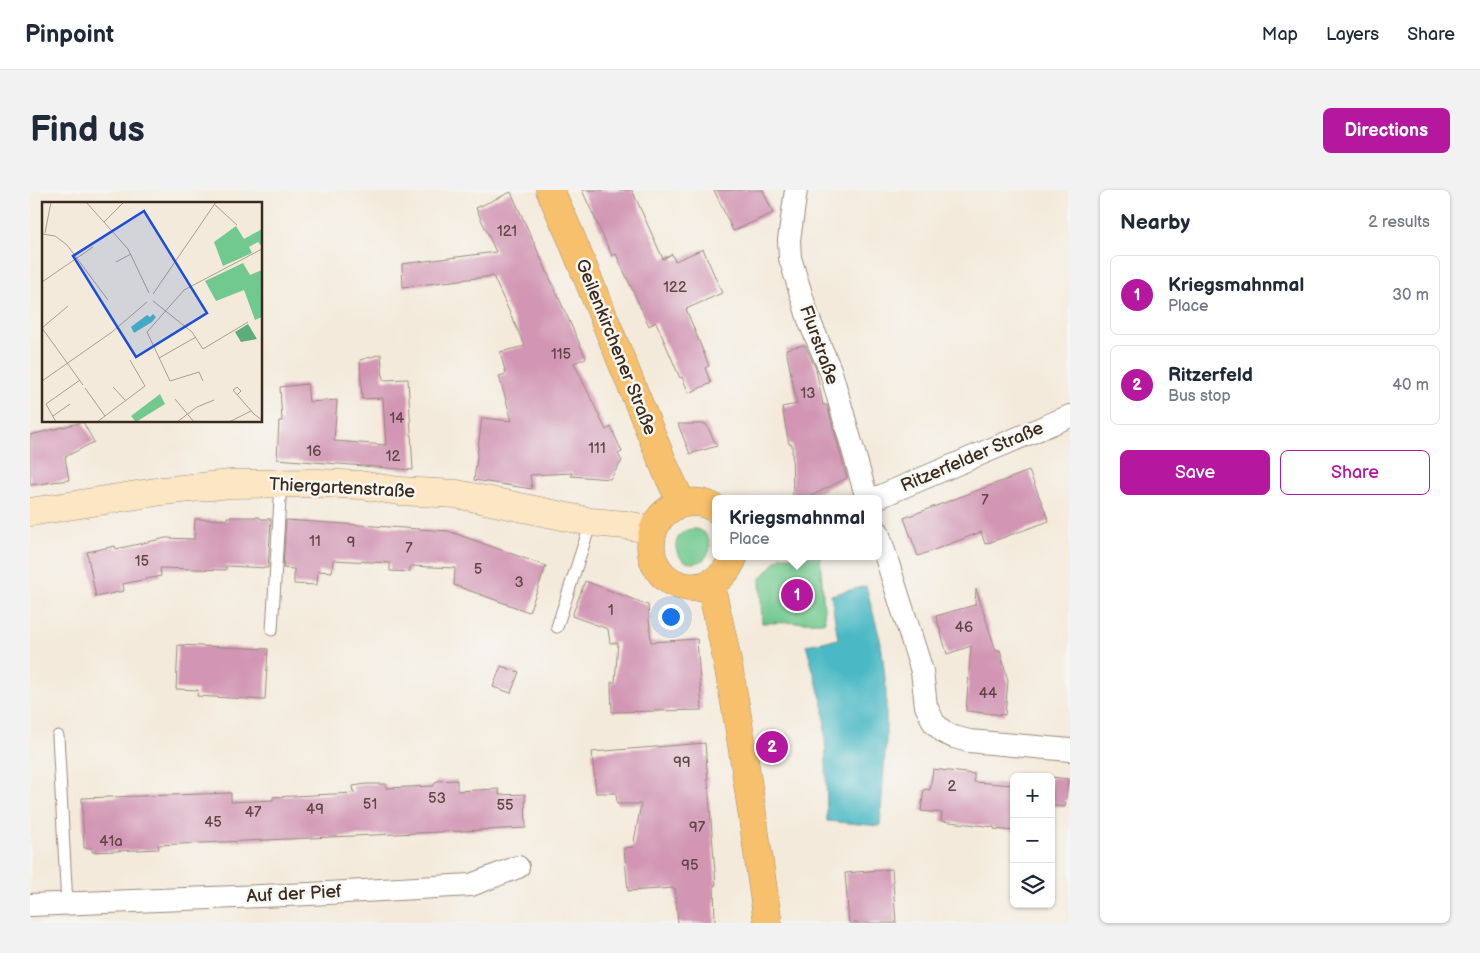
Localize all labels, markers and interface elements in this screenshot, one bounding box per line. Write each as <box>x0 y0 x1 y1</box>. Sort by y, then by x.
text: Pinpoint <box>25 20 114 49</box>
text: Map <box>1262 24 1298 45</box>
text: Layers <box>1326 24 1379 45</box>
text: Share <box>1407 24 1455 45</box>
button: Directions <box>1323 108 1450 153</box>
text: Find us <box>30 109 145 152</box>
inset map <box>42 202 262 422</box>
text: Nearby <box>1120 210 1190 235</box>
text: 2 results <box>1368 213 1430 232</box>
house number: 121 <box>497 222 517 241</box>
street label: Geilenkirchener Straße <box>571 256 661 438</box>
text: Kriegsmahnmal <box>1168 274 1304 297</box>
house number: 122 <box>663 278 687 297</box>
text: 1 <box>1134 286 1140 305</box>
text: 30 m <box>1392 286 1429 305</box>
text: Place <box>1168 297 1209 316</box>
street label: Flurstraße <box>795 303 843 388</box>
house number: 115 <box>551 345 571 364</box>
text: Ritzerfeld <box>1168 364 1253 387</box>
text: 2 <box>1132 376 1142 395</box>
text: 40 m <box>1392 376 1429 395</box>
house number: 13 <box>800 384 816 403</box>
text: Bus stop <box>1168 387 1231 406</box>
house number: 14 <box>390 409 404 428</box>
street label: Ritzerfelder Straße <box>898 417 1047 497</box>
house number: 111 <box>588 439 606 458</box>
house number: 16 <box>307 442 321 461</box>
house number: 12 <box>386 447 400 466</box>
button: Save <box>1120 450 1270 495</box>
button: Share <box>1280 450 1430 495</box>
street label: Thiergartenstraße <box>269 474 416 502</box>
house number: 7 <box>981 491 989 510</box>
popup <box>712 495 882 560</box>
text: Kriegsmahnmal <box>729 507 865 530</box>
text: Place <box>729 530 769 549</box>
house number: 11 <box>309 532 321 551</box>
house number: 9 <box>347 533 355 552</box>
house number: 7 <box>405 539 413 558</box>
house number: 15 <box>135 552 149 571</box>
house number: 5 <box>474 560 482 579</box>
house number: 3 <box>514 573 524 592</box>
pin: 1 <box>781 576 813 614</box>
house number: 1 <box>608 601 614 620</box>
your location <box>658 604 684 630</box>
house number: 46 <box>955 618 973 637</box>
house number: 44 <box>979 684 997 703</box>
pin: 2 <box>756 728 788 766</box>
house number: 99 <box>673 753 691 772</box>
map controls <box>1010 773 1055 908</box>
button: + <box>1010 773 1055 818</box>
house number: 2 <box>948 777 957 796</box>
house number: 53 <box>428 789 446 808</box>
house number: 51 <box>363 795 377 814</box>
house number: 55 <box>496 796 514 815</box>
house number: 49 <box>306 800 324 819</box>
house number: 47 <box>245 803 262 822</box>
house number: 45 <box>204 813 222 832</box>
house number: 97 <box>689 818 706 837</box>
button: − <box>1010 818 1055 863</box>
house number: 41a <box>99 832 123 851</box>
house number: 95 <box>681 856 699 875</box>
button: layers <box>1010 863 1055 908</box>
street label: Auf der Pief <box>246 881 343 907</box>

